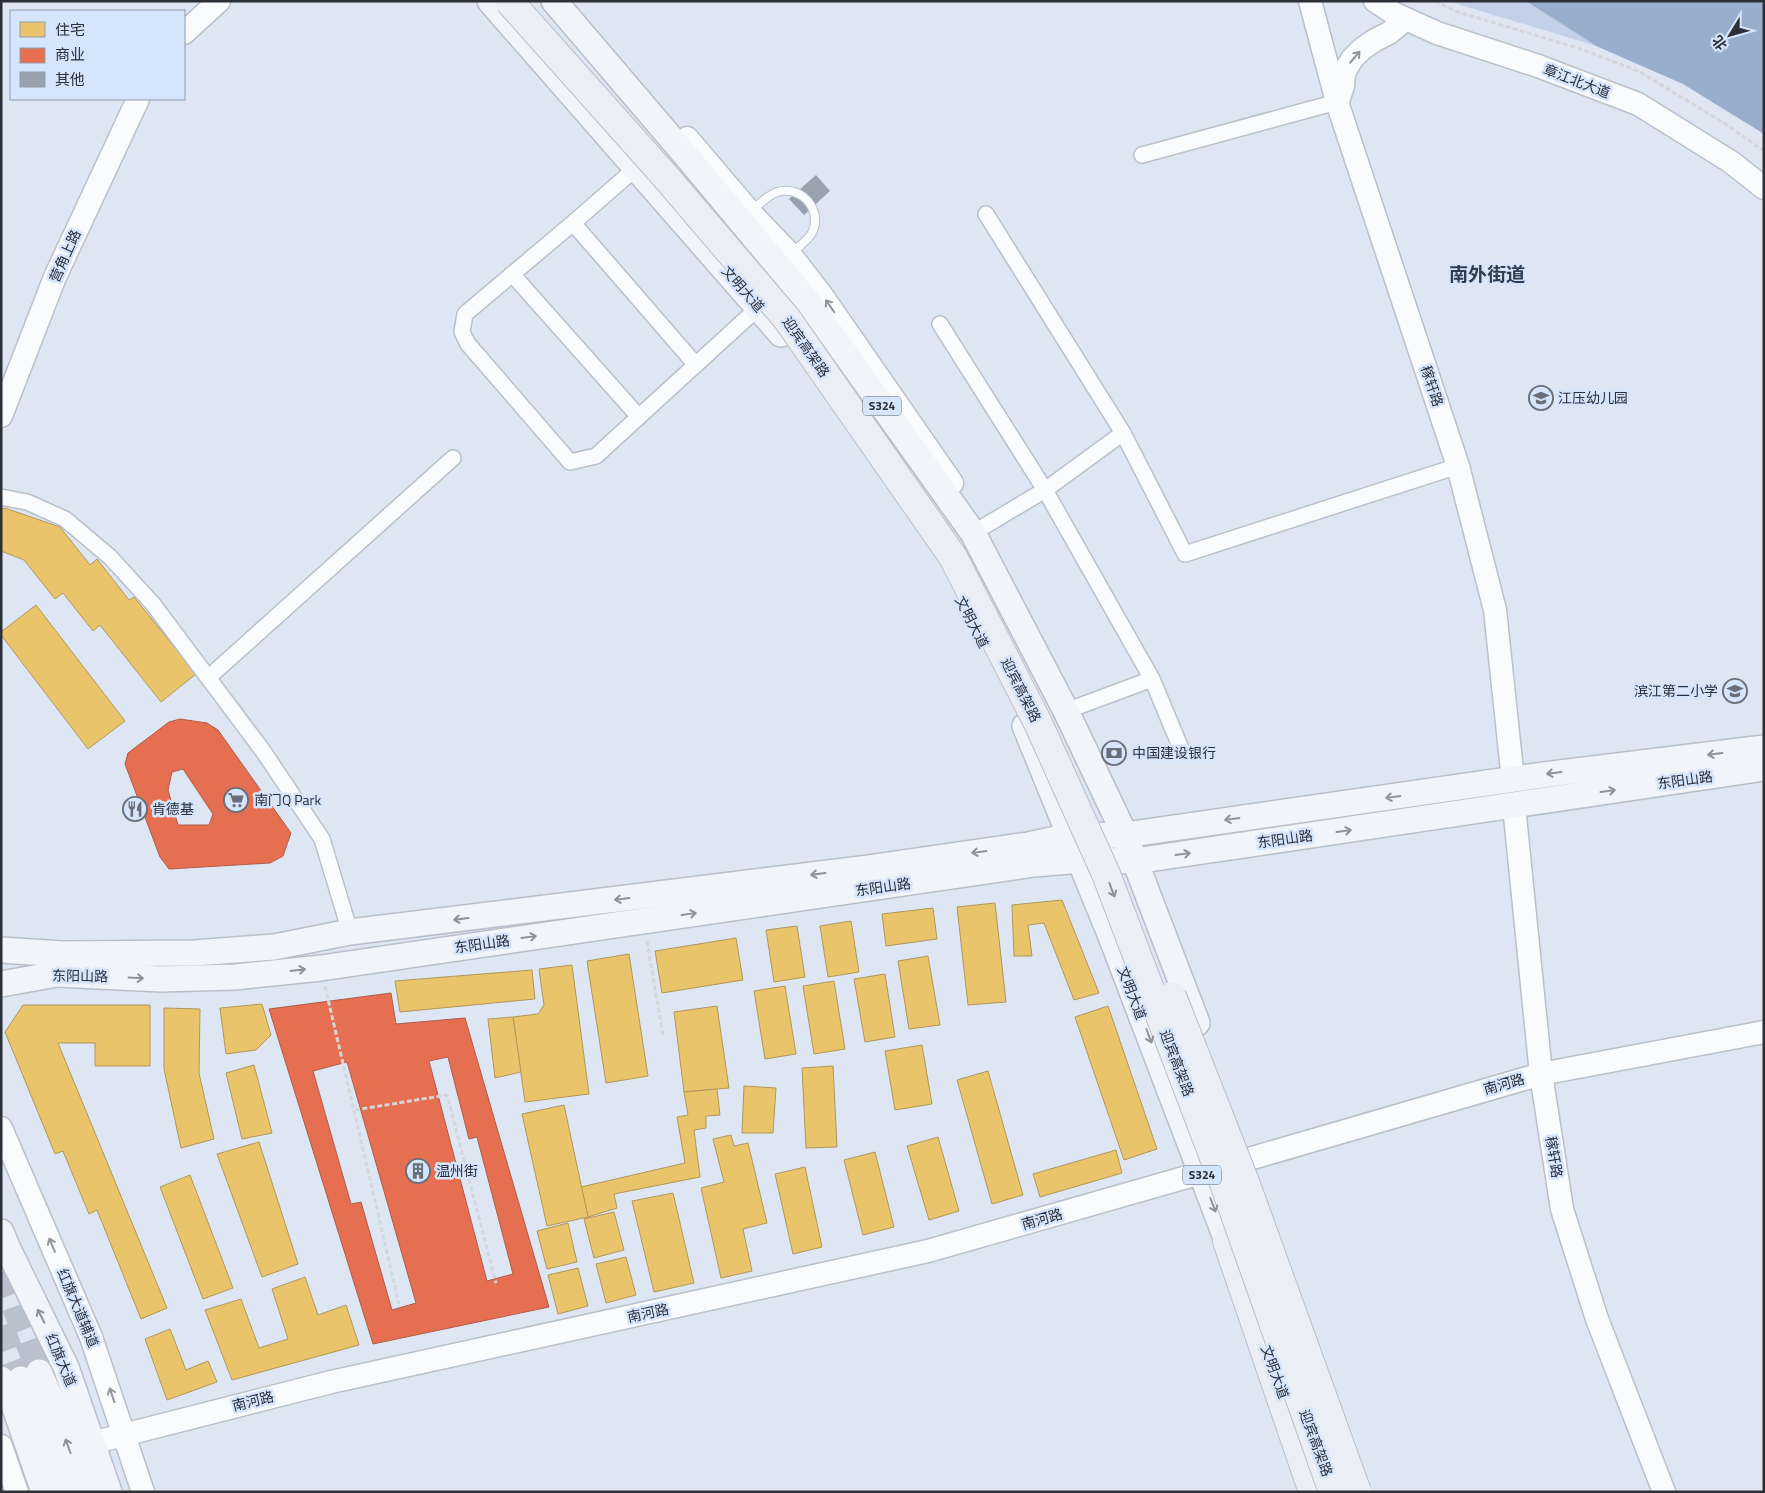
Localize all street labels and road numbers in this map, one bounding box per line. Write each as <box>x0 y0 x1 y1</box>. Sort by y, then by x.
street label: 章江北大道 <box>1541 58 1614 103</box>
street label: 营角上路 <box>44 226 86 286</box>
street label: 文明大道 <box>717 261 770 317</box>
street label: 迎宾高架路 <box>778 312 835 381</box>
street label: 稼轩路 <box>1416 363 1449 409</box>
road number: S324 <box>863 396 901 416</box>
street label: 文明大道 <box>950 592 995 651</box>
street label: 迎宾高架路 <box>996 654 1047 726</box>
street label: 东阳山路 <box>1656 765 1714 794</box>
street label: 东阳山路 <box>1256 824 1314 853</box>
street label: 东阳山路 <box>854 872 912 901</box>
street label: 东阳山路 <box>453 929 511 958</box>
street label: 文明大道 <box>1113 963 1152 1023</box>
street label: 东阳山路 <box>52 965 108 986</box>
street label: 迎宾高架路 <box>1155 1026 1200 1099</box>
street label: 南河路 <box>1481 1068 1527 1099</box>
street label: 稼轩路 <box>1541 1135 1568 1179</box>
road number: S324 <box>1183 1166 1221 1184</box>
street label: 南河路 <box>1019 1203 1065 1234</box>
street label: 红旗大道辅道 <box>52 1265 105 1351</box>
street label: 南河路 <box>625 1298 671 1327</box>
street label: 红旗大道 <box>41 1330 82 1390</box>
street label: 文明大道 <box>1256 1342 1295 1402</box>
street label: 南河路 <box>230 1385 276 1416</box>
street label: 迎宾高架路 <box>1295 1406 1338 1479</box>

